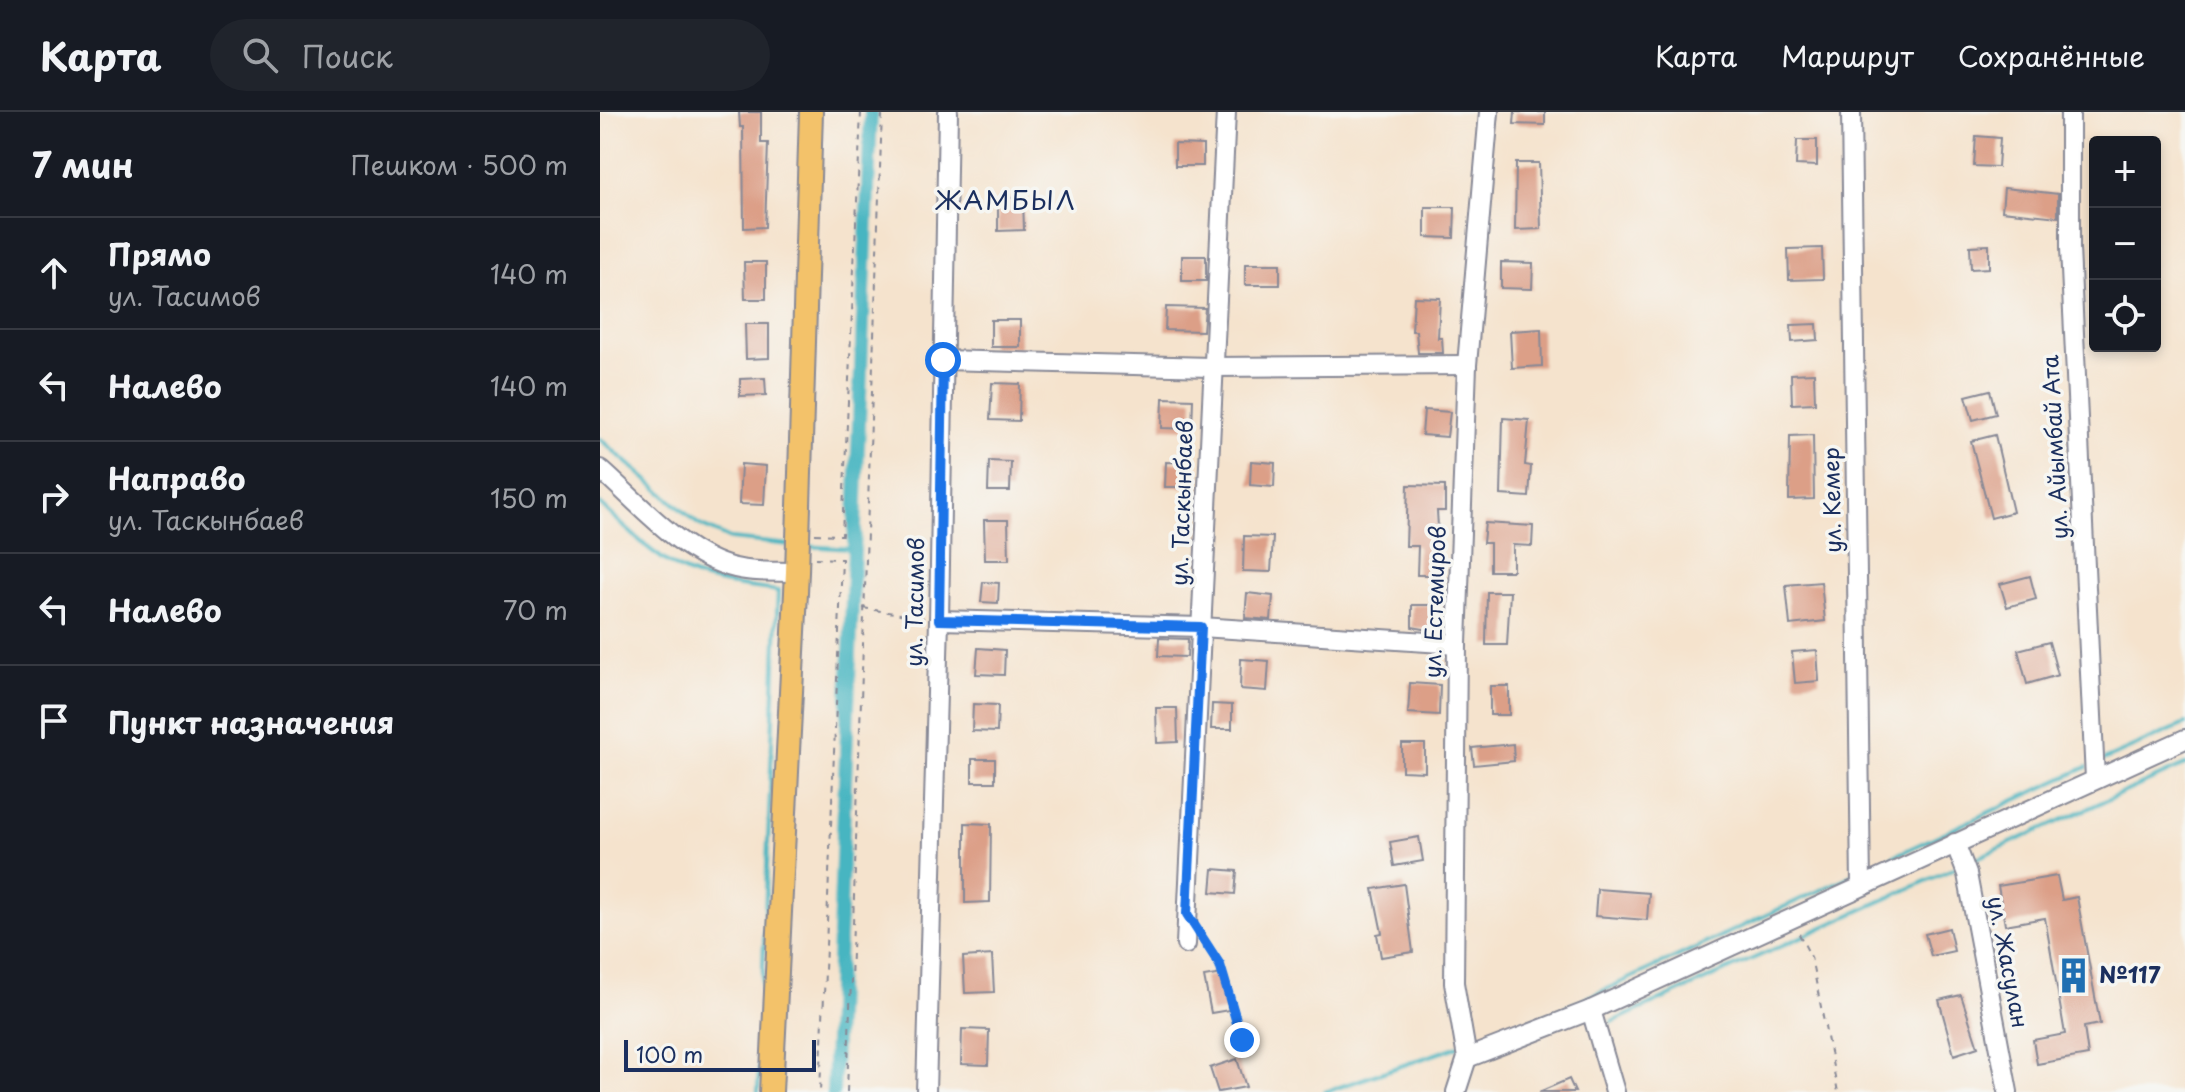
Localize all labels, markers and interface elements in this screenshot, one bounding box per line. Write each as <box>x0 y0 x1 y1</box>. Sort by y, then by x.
search box <box>210 19 770 91</box>
text: Карта <box>40 27 162 84</box>
icon: search <box>238 33 282 77</box>
text: Поиск <box>302 33 393 78</box>
text: Карта <box>1655 34 1737 77</box>
text: Маршрут <box>1781 34 1914 77</box>
text: Сохранённые <box>1958 34 2145 77</box>
map controls <box>2089 136 2161 352</box>
button: + <box>2089 136 2161 208</box>
text: 7 мин <box>32 138 134 190</box>
text: Пешком · 500 m <box>351 145 568 184</box>
district label: ЖАМБЫЛ <box>934 180 1077 219</box>
button: − <box>2089 208 2161 280</box>
text: Прямо <box>108 231 211 276</box>
icon: ahead <box>32 251 76 295</box>
text: 140 m <box>490 254 568 293</box>
text: ул. Тасимов <box>108 276 261 315</box>
button: locate <box>2089 280 2161 352</box>
route start <box>925 342 961 378</box>
street label: ул. Айымбай Ата <box>2032 354 2075 540</box>
icon: left <box>32 363 76 407</box>
text: Налево <box>108 363 222 408</box>
text: 140 m <box>490 366 568 405</box>
street label: ул. Таскынбаев <box>1161 420 1200 586</box>
street label: ул. Кемер <box>1813 447 1848 553</box>
text: Направо <box>108 455 246 500</box>
icon: right <box>32 475 76 519</box>
text: 150 m <box>490 478 568 517</box>
text: ул. Таскынбаев <box>108 500 304 539</box>
street label: ул. Естемиров <box>1414 525 1453 679</box>
street label: ул. Тасимов <box>896 537 931 667</box>
icon: left <box>32 587 76 631</box>
text: Налево <box>108 587 222 632</box>
text: 70 m <box>503 590 568 629</box>
icon: arrive <box>32 699 76 743</box>
text: Пункт назначения <box>108 699 394 744</box>
street label: ул. Жасулан <box>1981 893 2038 1030</box>
building icon: №117 <box>2054 956 2092 994</box>
place label: №117 <box>2099 957 2161 990</box>
route end <box>1224 1022 1260 1058</box>
scale bar <box>624 1036 816 1072</box>
text: 100 m <box>636 1037 703 1070</box>

